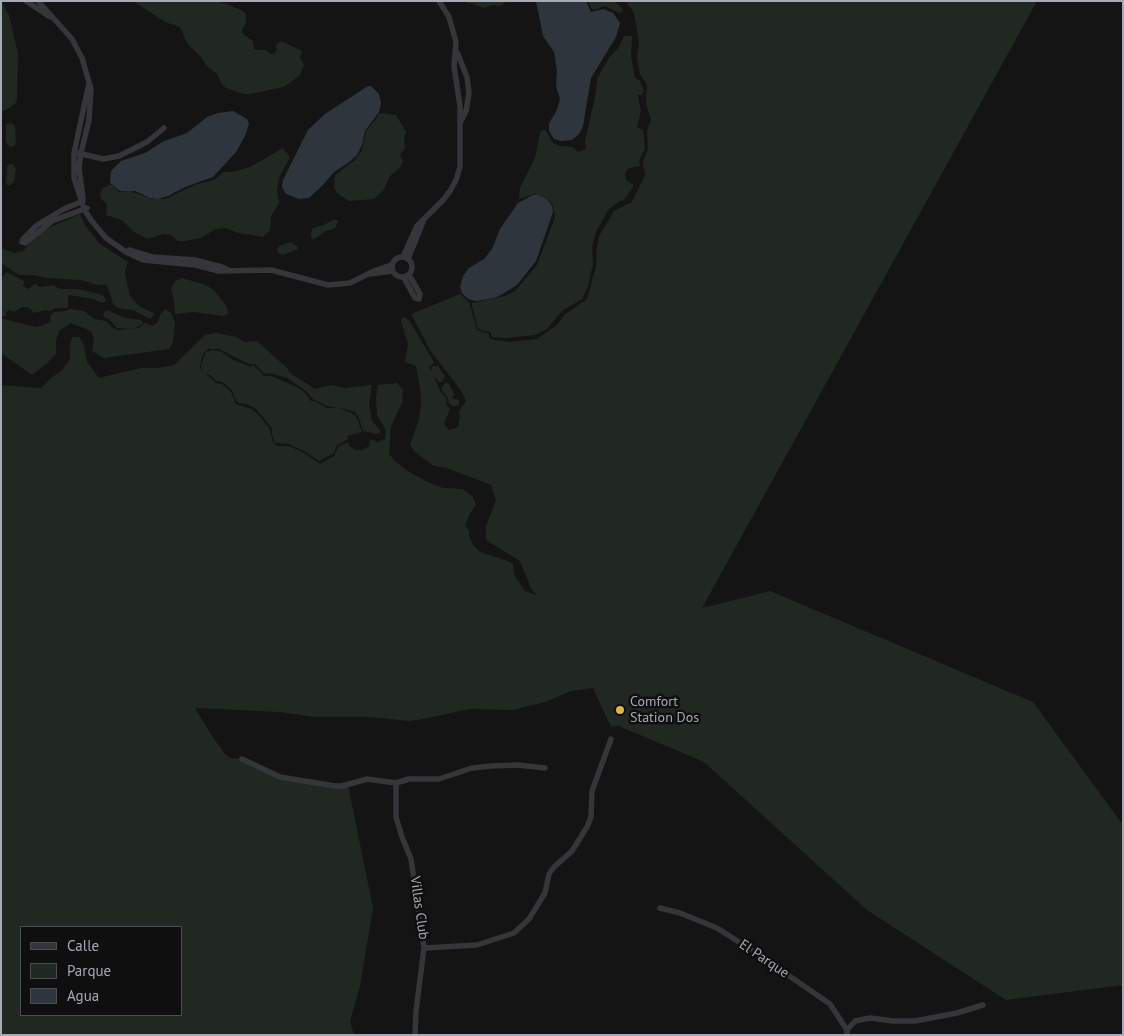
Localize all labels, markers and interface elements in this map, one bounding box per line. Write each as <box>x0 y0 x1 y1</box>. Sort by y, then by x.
place label: Comfort Station Dos <box>630 694 699 726</box>
marker: Comfort Station Dos <box>614 704 626 716</box>
street label: Villas Club <box>406 875 432 941</box>
legend <box>20 926 182 1016</box>
text: Calle <box>67 936 99 955</box>
street label: El Parque <box>736 936 792 982</box>
text: Parque <box>67 961 111 980</box>
text: Agua <box>67 986 99 1005</box>

